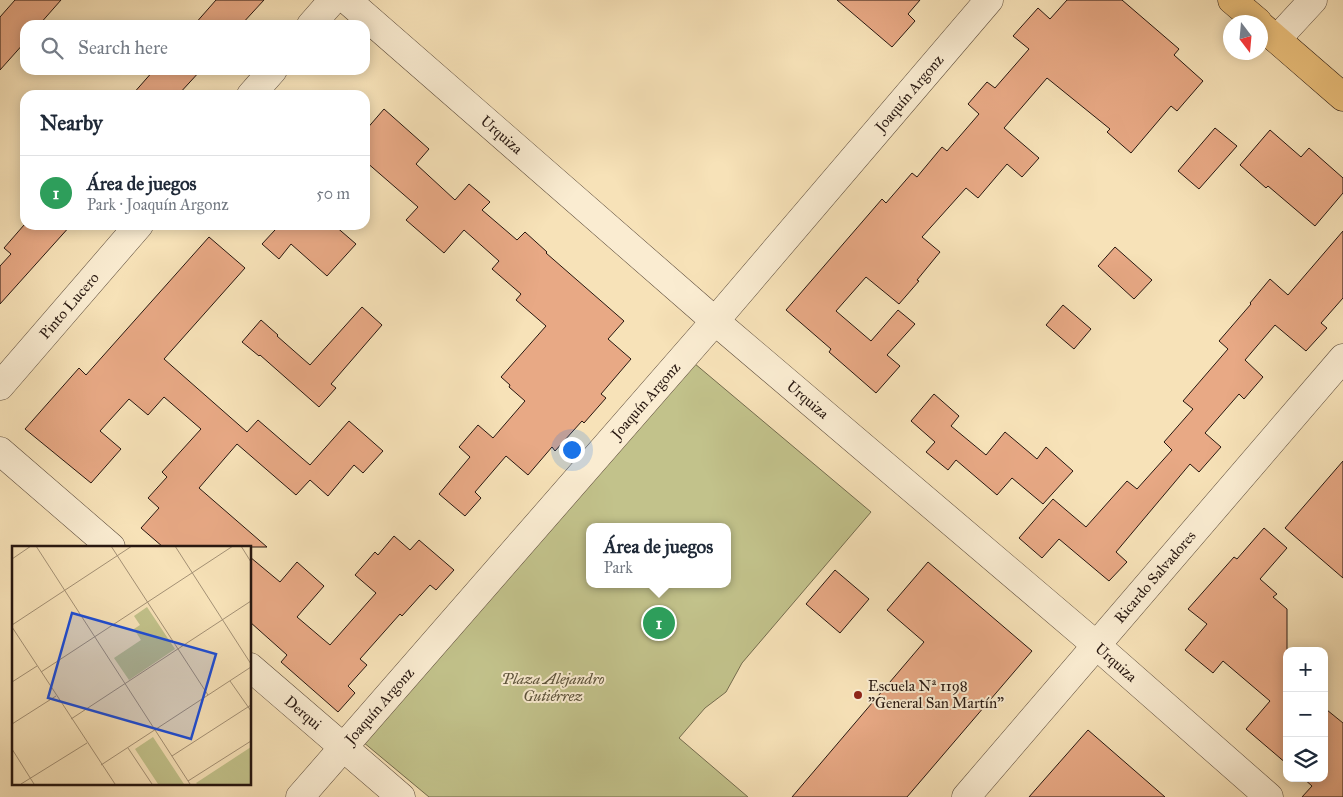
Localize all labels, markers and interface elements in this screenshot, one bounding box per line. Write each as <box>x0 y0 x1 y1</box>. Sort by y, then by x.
north arrow <box>1223 15 1268 60</box>
search box <box>20 20 370 75</box>
icon: search <box>38 34 66 62</box>
text: Search here <box>78 36 168 59</box>
street label: Joaquín Argonz <box>870 51 947 138</box>
text: Nearby <box>40 110 103 136</box>
street label: Urquiza <box>477 112 527 158</box>
text: Área de juegos <box>87 172 197 195</box>
text: 1 <box>53 184 59 203</box>
text: 50 m <box>316 184 350 203</box>
text: Park · Joaquín Argonz <box>87 195 229 214</box>
street label: Pinto Lucero <box>36 269 103 343</box>
street label: Joaquín Argonz <box>606 358 684 445</box>
street label: Urquiza <box>783 377 833 423</box>
your location <box>559 437 585 463</box>
popup <box>586 523 731 588</box>
street label: Ricardo Salvadores <box>1110 527 1200 627</box>
text: Área de juegos <box>604 535 713 558</box>
inset map <box>12 546 251 784</box>
text: Park <box>604 558 633 577</box>
pin: 1 <box>643 604 675 642</box>
street label: Urquiza <box>1091 639 1141 686</box>
map controls <box>1283 647 1328 782</box>
button: + <box>1283 647 1328 692</box>
street label: Joaquín Argonz <box>340 664 418 750</box>
park label: Plaza Alejandro Gutiérrez <box>502 670 605 705</box>
place label: Escuela Nª 1198 "General San Martín" <box>868 677 1004 712</box>
marker: Escuela Nª 1198 "General San Martín" <box>852 689 864 701</box>
street label: Derqui <box>281 692 325 734</box>
button: − <box>1283 692 1328 737</box>
button: layers <box>1283 737 1328 782</box>

